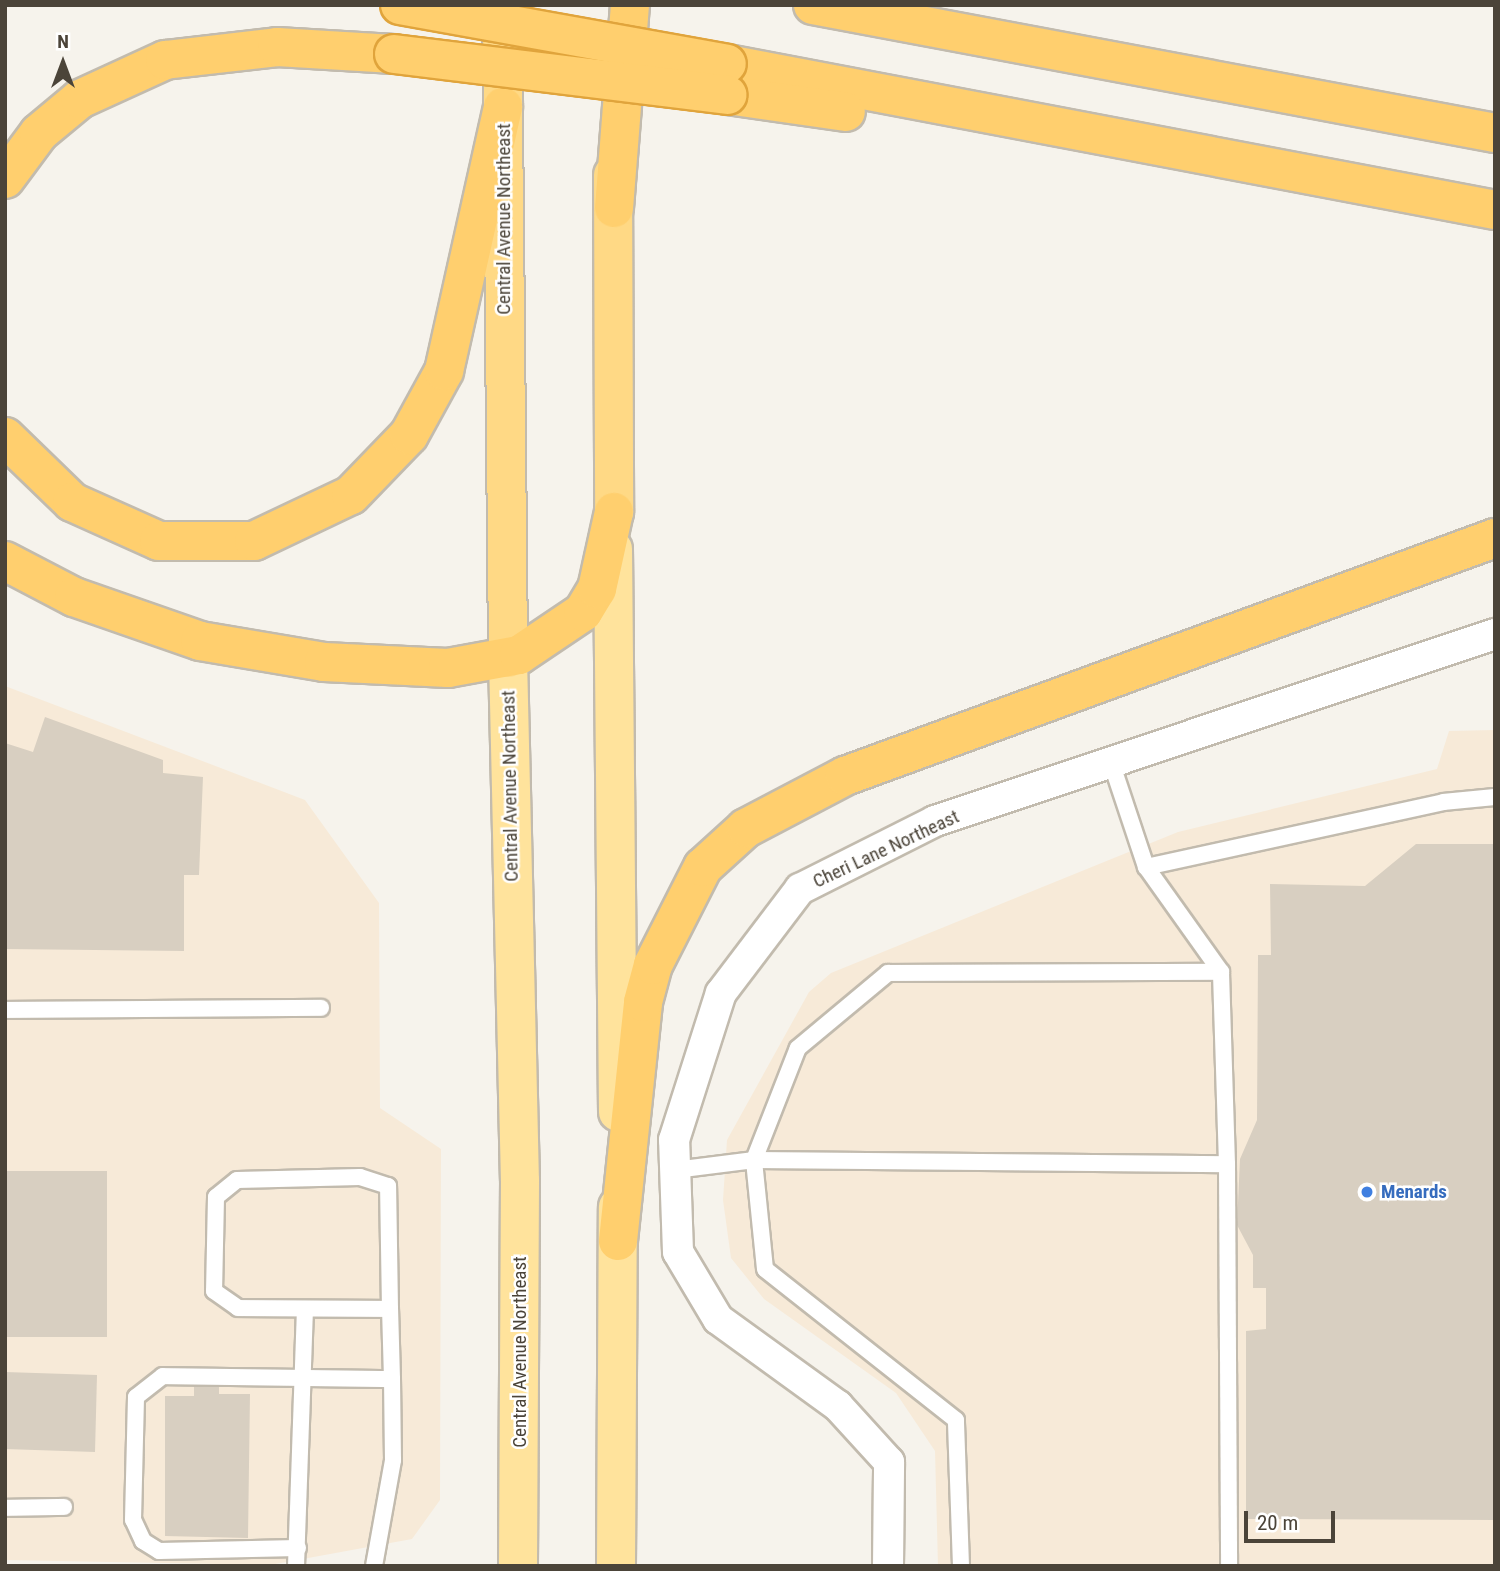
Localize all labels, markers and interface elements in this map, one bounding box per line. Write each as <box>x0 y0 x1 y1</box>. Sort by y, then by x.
north arrow <box>28 28 98 98</box>
text: N <box>57 30 69 53</box>
street label: Central Avenue Northeast <box>493 123 515 315</box>
street label: Central Avenue Northeast <box>497 690 523 882</box>
street label: Cheri Lane Northeast <box>809 805 963 893</box>
place label: Menards <box>1381 1181 1447 1203</box>
marker: Menards <box>1359 1184 1375 1200</box>
street label: Central Avenue Northeast <box>509 1256 531 1448</box>
scale bar <box>1248 1498 1339 1542</box>
text: 20 m <box>1257 1511 1298 1535</box>

